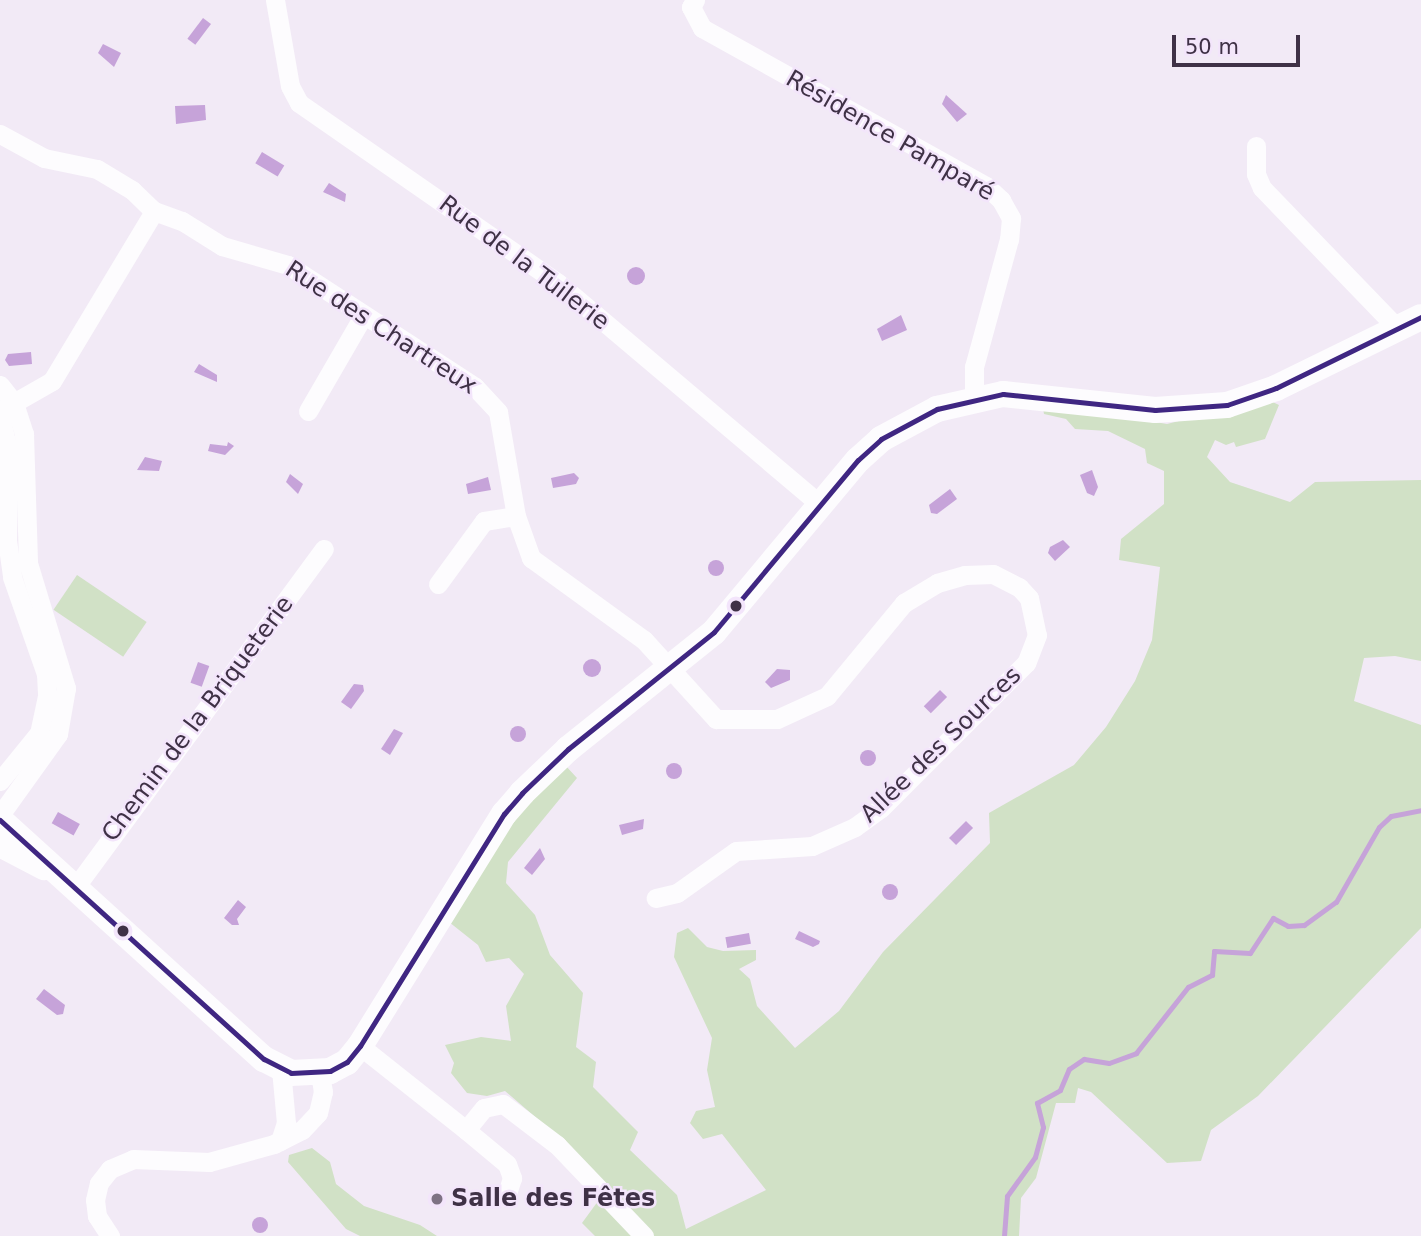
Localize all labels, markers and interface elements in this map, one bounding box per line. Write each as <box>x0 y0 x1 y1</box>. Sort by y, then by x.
scale bar <box>1176 21 1304 65</box>
text: 50 m <box>1185 35 1239 59</box>
street label: Résidence Pamparé <box>781 65 999 207</box>
street label: Rue de la Tuilerie <box>433 190 615 336</box>
street label: Rue des Chartreux <box>280 255 482 401</box>
street label: Chemin de la Briqueterie <box>96 591 300 847</box>
unlabelled marker <box>729 599 743 613</box>
street label: Allée des Sources <box>855 661 1027 829</box>
unlabelled marker <box>116 924 130 938</box>
place label: Salle des Fêtes <box>451 1185 655 1213</box>
marker: Salle des Fêtes <box>429 1191 445 1207</box>

